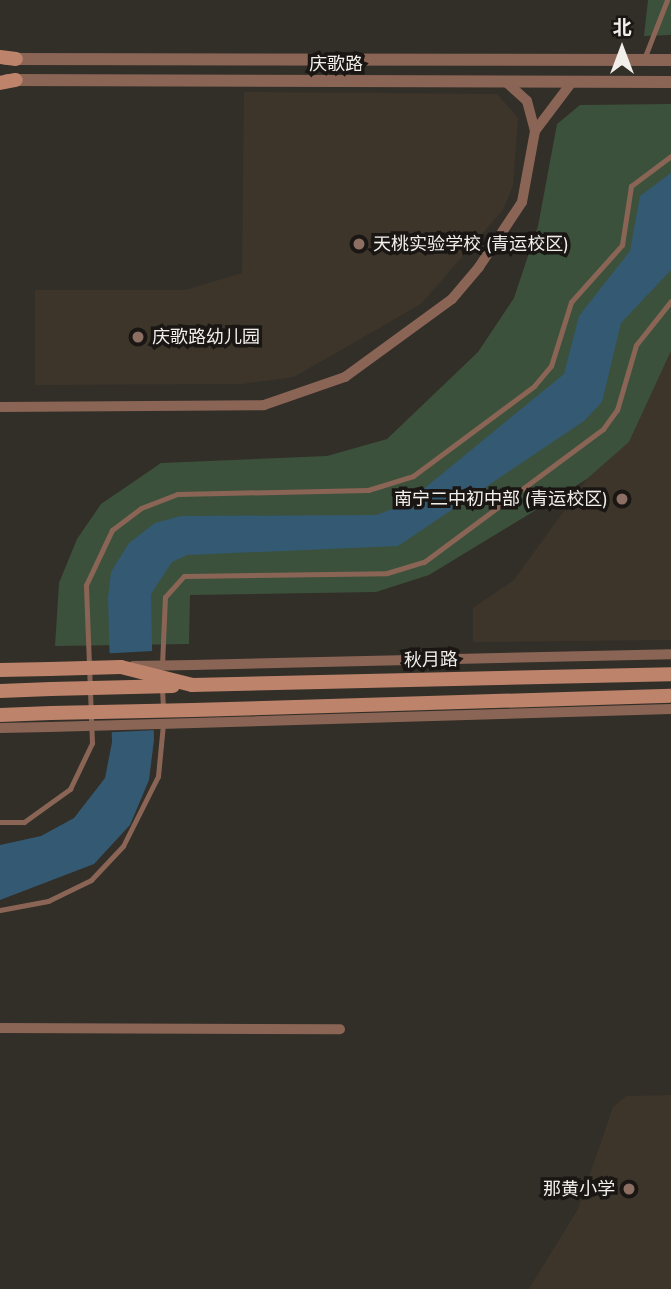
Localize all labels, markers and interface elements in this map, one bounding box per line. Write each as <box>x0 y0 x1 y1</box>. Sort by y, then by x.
north arrow <box>587 14 657 84</box>
text: 北 <box>612 15 632 41</box>
street label: 庆歌路 <box>309 53 363 75</box>
place label: 天桃实验学校 (青运校区) <box>373 233 569 255</box>
marker: 天桃实验学校 (青运校区) <box>351 236 367 252</box>
place label: 庆歌路幼儿园 <box>152 326 260 348</box>
marker: 庆歌路幼儿园 <box>130 329 146 345</box>
place label: 南宁二中初中部 (青运校区) <box>394 488 608 510</box>
marker: 南宁二中初中部 (青运校区) <box>614 491 630 507</box>
street label: 秋月路 <box>404 649 458 671</box>
place label: 那黄小学 <box>543 1178 615 1200</box>
marker: 那黄小学 <box>621 1181 637 1197</box>

